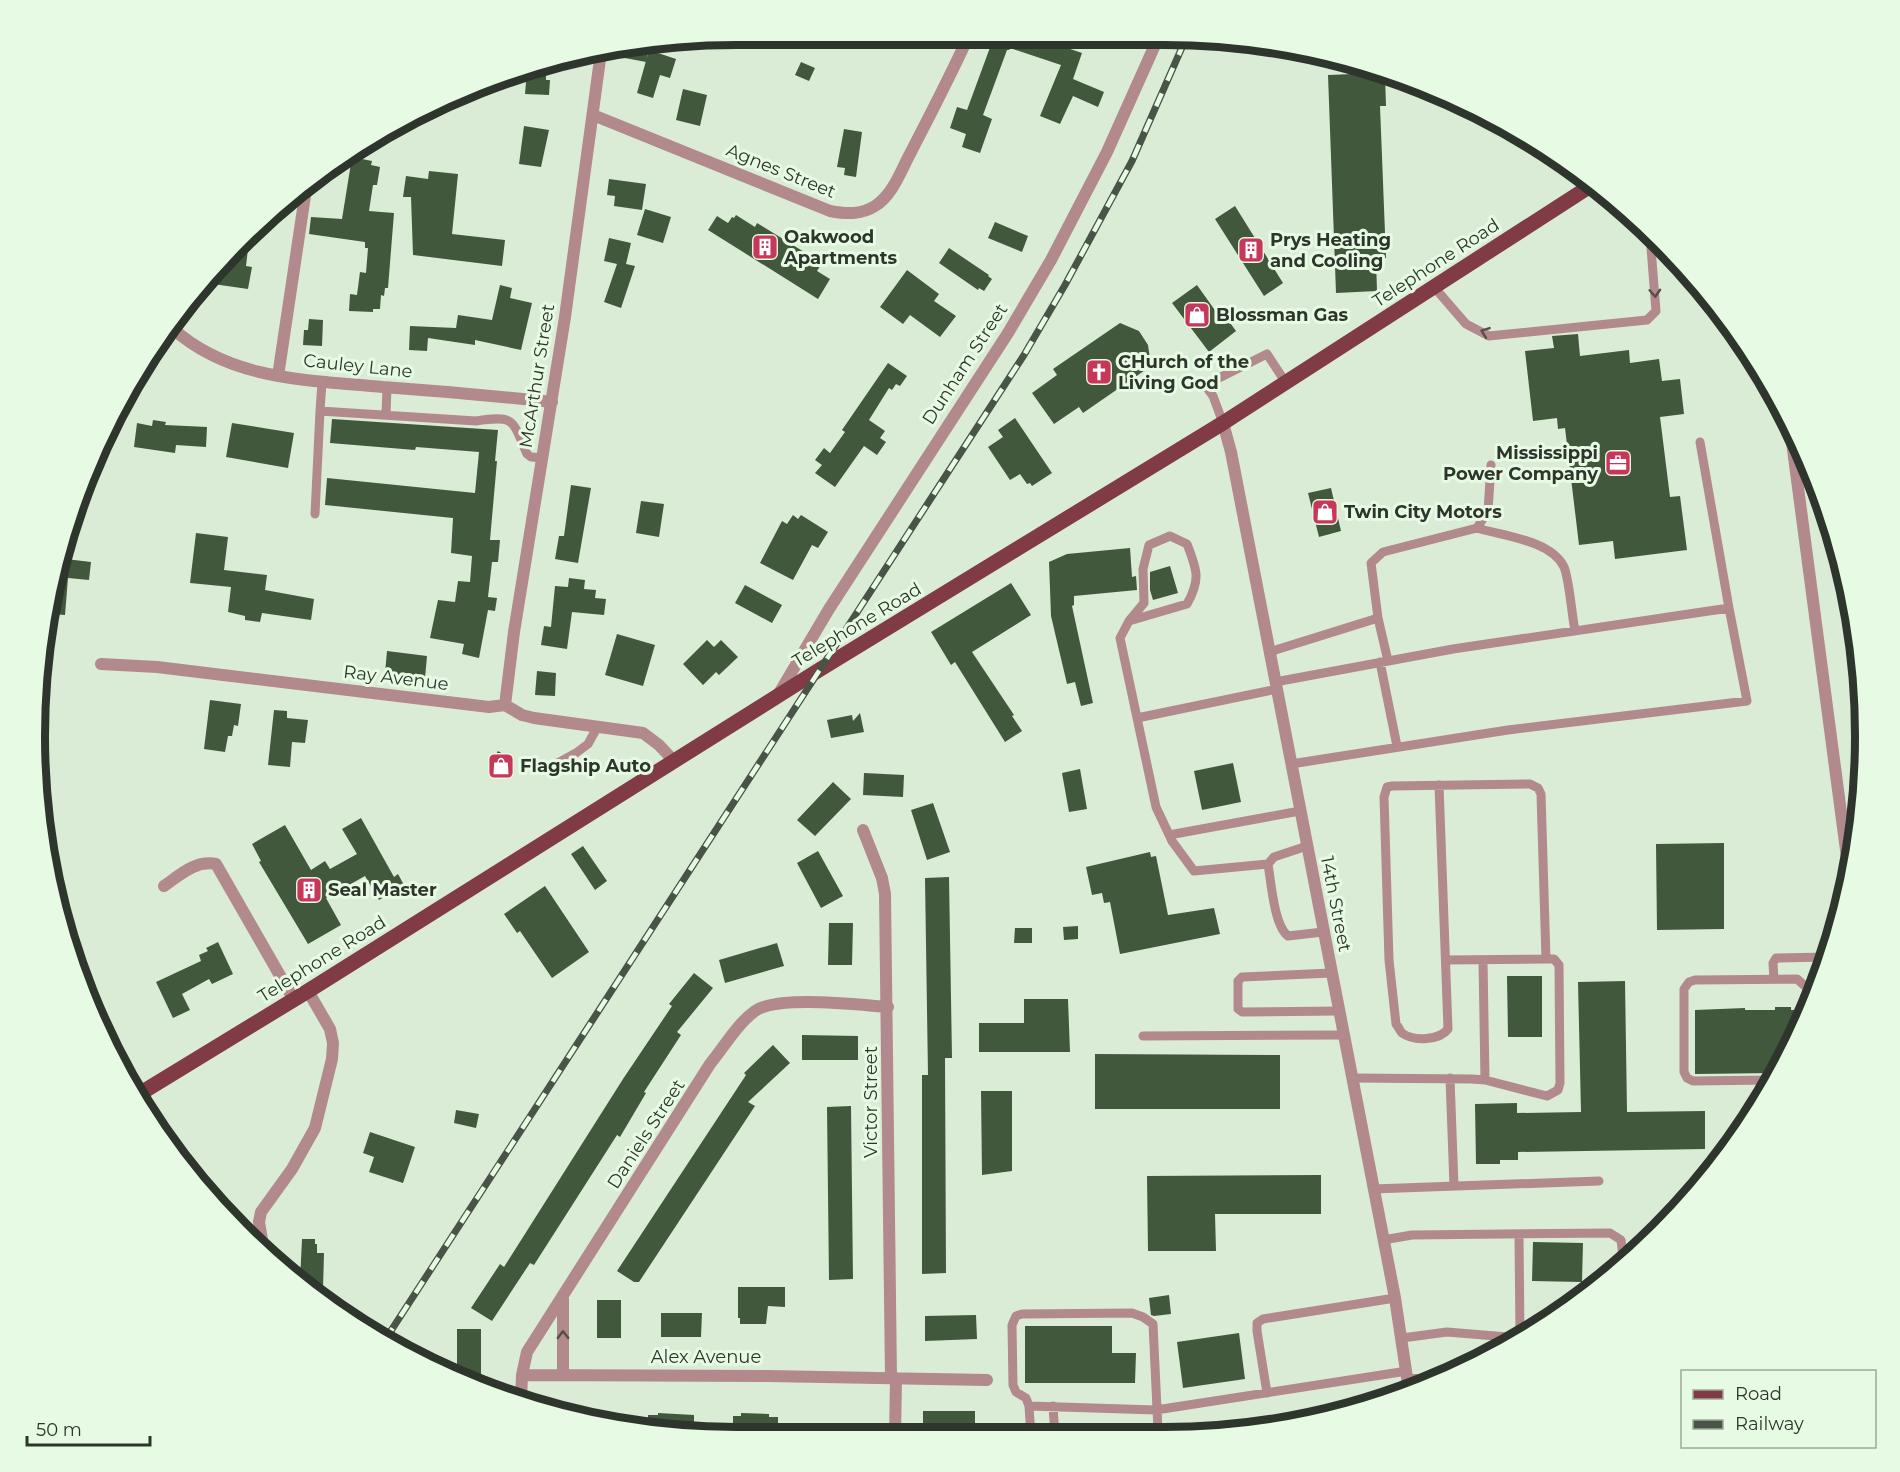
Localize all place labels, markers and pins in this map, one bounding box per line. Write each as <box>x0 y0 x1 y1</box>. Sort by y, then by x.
place label: Oakwood Apartments <box>783 226 898 269</box>
place label: Prys Heating and Cooling <box>1270 229 1391 272</box>
building icon: Oakwood Apartments <box>750 232 780 262</box>
building icon: Prys Heating and Cooling <box>1236 235 1266 265</box>
shop icon: Blossman Gas <box>1182 300 1212 330</box>
place label: Blossman Gas <box>1216 304 1349 326</box>
place label: CHurch of the Living God <box>1118 351 1249 394</box>
church icon: CHurch of the Living God <box>1084 357 1114 387</box>
place label: Mississippi Power Company <box>1443 442 1598 485</box>
office icon: Mississippi Power Company <box>1603 448 1633 478</box>
shop icon: Twin City Motors <box>1310 497 1340 527</box>
place label: Twin City Motors <box>1344 501 1502 523</box>
shop icon: Flagship Auto <box>486 751 516 781</box>
place label: Flagship Auto <box>520 755 651 777</box>
building icon: Seal Master <box>294 875 324 905</box>
place label: Seal Master <box>328 879 437 901</box>

